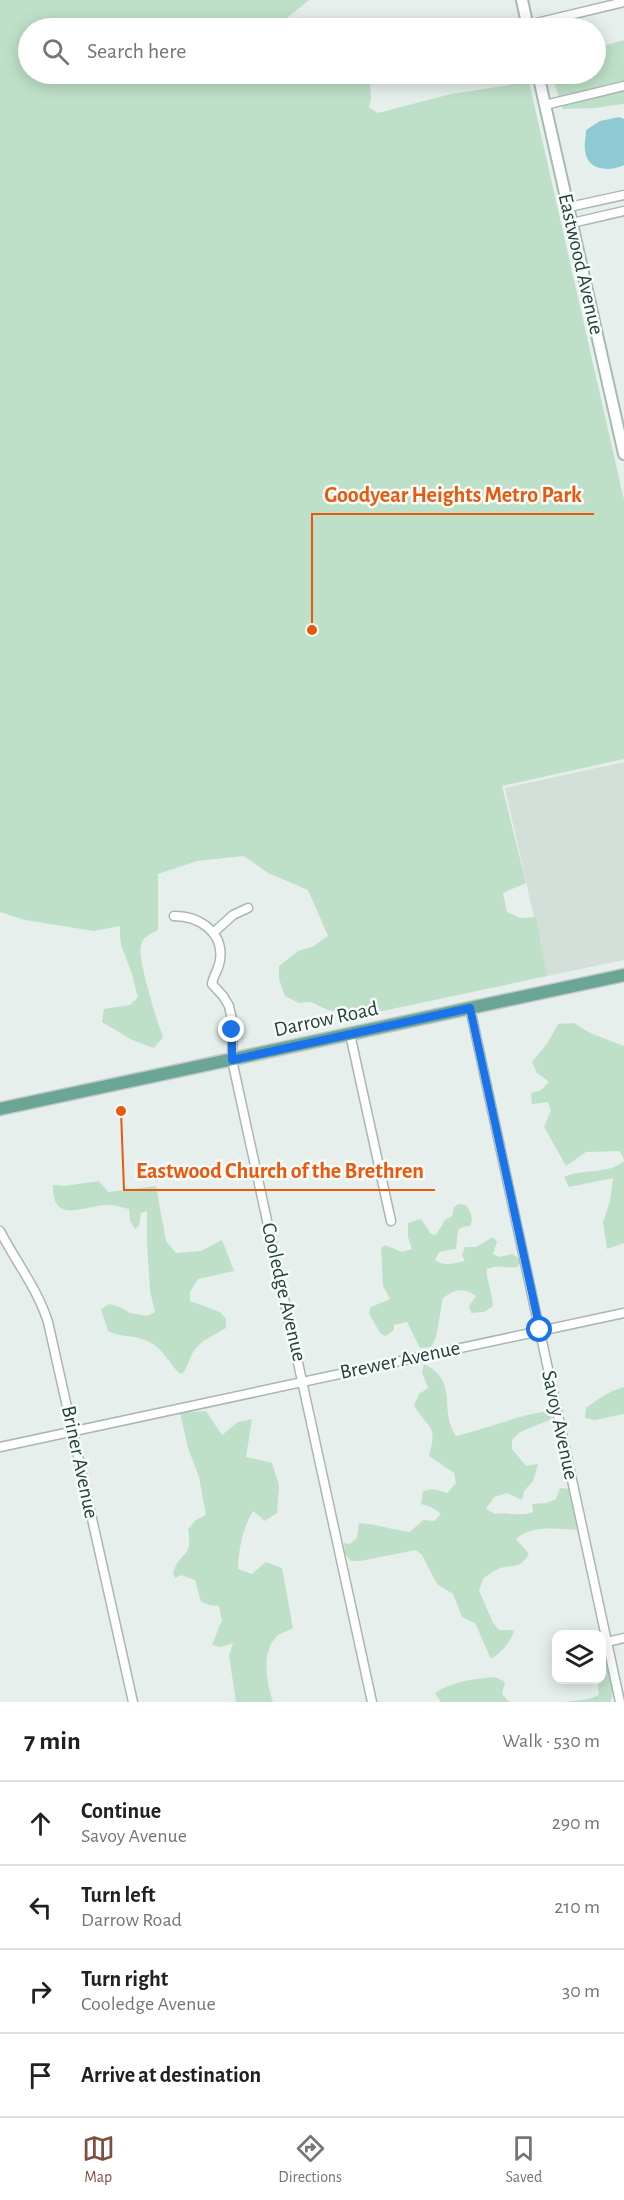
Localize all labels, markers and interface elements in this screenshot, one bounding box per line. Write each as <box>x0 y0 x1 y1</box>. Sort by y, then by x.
search box <box>18 18 606 84</box>
icon: search <box>39 35 72 68</box>
text: Search here <box>87 40 186 62</box>
street label: Eastwood Avenue <box>555 192 607 336</box>
callout: Goodyear Heights Metro Park <box>312 474 594 514</box>
text: Goodyear Heights Metro Park <box>324 484 582 507</box>
street label: Darrow Road <box>272 998 380 1040</box>
route end <box>218 1016 244 1042</box>
callout: Eastwood Church of the Brethren <box>124 1150 435 1190</box>
text: Eastwood Church of the Brethren <box>136 1160 424 1182</box>
street label: Cooledge Avenue <box>258 1221 310 1363</box>
route start <box>526 1316 552 1342</box>
street label: Brewer Avenue <box>338 1337 462 1383</box>
street label: Savoy Avenue <box>538 1368 582 1482</box>
street label: Briner Avenue <box>58 1404 102 1520</box>
map controls <box>552 1630 606 1684</box>
button: layers <box>552 1630 606 1684</box>
text: 7 min <box>24 1728 81 1754</box>
text: Walk · 530 m <box>502 1731 600 1751</box>
text: Continue <box>81 1800 161 1822</box>
icon: ahead <box>24 1807 57 1840</box>
text: 290 m <box>552 1813 600 1833</box>
text: Savoy Avenue <box>81 1826 187 1846</box>
text: Turn left <box>81 1884 155 1906</box>
icon: left <box>24 1891 57 1924</box>
text: 210 m <box>554 1897 600 1917</box>
text: Darrow Road <box>81 1910 182 1930</box>
text: Turn right <box>81 1968 168 1990</box>
icon: right <box>24 1975 57 2008</box>
text: 30 m <box>562 1981 600 2001</box>
text: Cooledge Avenue <box>81 1994 216 2014</box>
icon: arrive <box>24 2059 57 2092</box>
text: Arrive at destination <box>81 2064 261 2086</box>
tab: Map <box>82 2132 115 2187</box>
tab: Directions <box>278 2132 342 2187</box>
tab: Saved <box>506 2132 542 2187</box>

